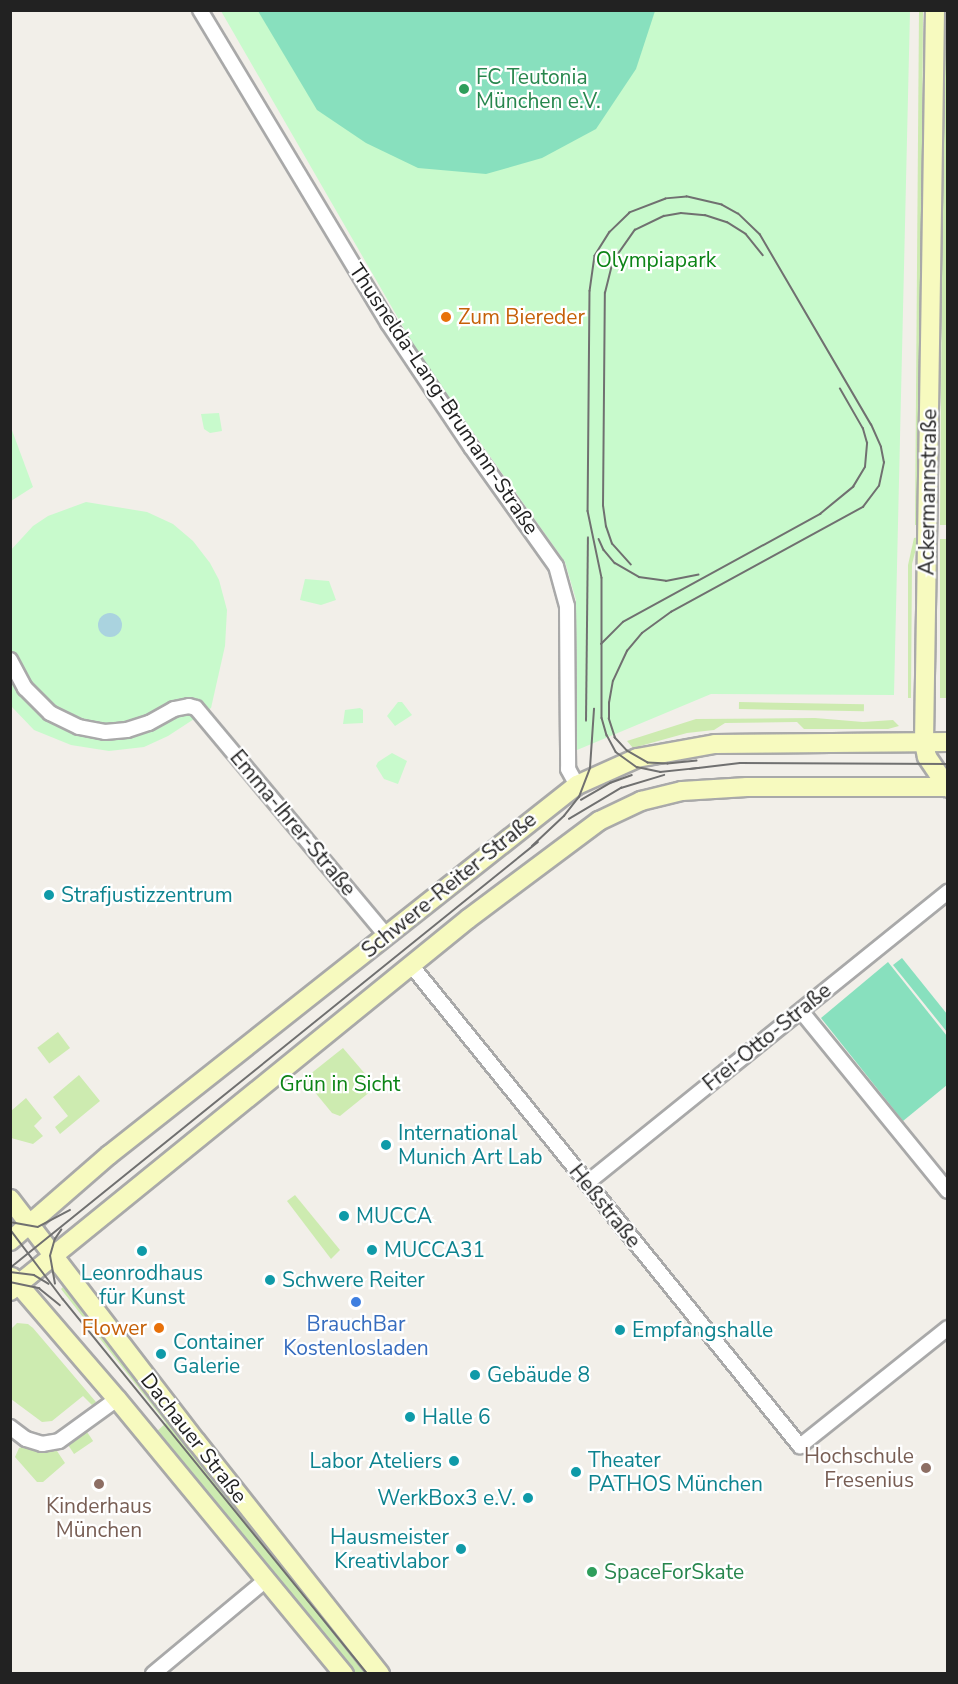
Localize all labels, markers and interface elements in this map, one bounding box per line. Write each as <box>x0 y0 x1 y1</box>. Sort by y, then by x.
place label: FC Teutonia München e.V. <box>476 64 601 114</box>
marker: FC Teutonia München e.V. <box>457 82 471 96</box>
park label: Olympiapark <box>596 247 716 273</box>
street label: Thusnelda-Lang-Brumann-Straße <box>344 259 544 539</box>
place label: Zum Biereder <box>458 304 585 330</box>
marker: Zum Biereder <box>439 310 453 324</box>
street label: Ackermannstraße <box>914 408 942 576</box>
street label: Emma-Ihrer-Straße <box>225 745 361 901</box>
street label: Schwere-Reiter-Straße <box>357 807 541 963</box>
place label: Strafjustizzentrum <box>61 882 233 908</box>
marker: Strafjustizzentrum <box>42 888 56 902</box>
street label: Frei-Otto-Straße <box>698 978 836 1096</box>
park label: Grün in Sicht <box>280 1071 400 1097</box>
place label: International Munich Art Lab <box>398 1120 542 1170</box>
marker: International Munich Art Lab <box>379 1138 393 1152</box>
street label: Heßstraße <box>564 1159 646 1253</box>
place label: MUCCA <box>356 1203 432 1229</box>
marker: MUCCA <box>337 1209 351 1223</box>
place label: MUCCA31 <box>384 1237 485 1263</box>
marker: MUCCA31 <box>365 1243 379 1257</box>
marker: Leonrodhaus für Kunst <box>135 1244 149 1258</box>
place label: Leonrodhaus für Kunst <box>81 1260 203 1310</box>
place label: Schwere Reiter <box>282 1267 425 1293</box>
marker: Schwere Reiter <box>263 1273 277 1287</box>
marker: BrauchBar Kostenlosladen <box>349 1295 363 1309</box>
place label: BrauchBar Kostenlosladen <box>283 1311 429 1361</box>
place label: Flower <box>82 1315 147 1341</box>
place label: Empfangshalle <box>632 1317 773 1343</box>
marker: Flower <box>152 1321 166 1335</box>
marker: Empfangshalle <box>613 1323 627 1337</box>
place label: Container Galerie <box>173 1329 264 1379</box>
marker: Container Galerie <box>154 1347 168 1361</box>
place label: Gebäude 8 <box>487 1362 590 1388</box>
street label: Dachauer Straße <box>135 1368 253 1508</box>
marker: Gebäude 8 <box>468 1368 482 1382</box>
place label: Halle 6 <box>422 1404 491 1430</box>
marker: Halle 6 <box>403 1410 417 1424</box>
place label: Hochschule Fresenius <box>804 1443 914 1493</box>
place label: Theater PATHOS München <box>588 1447 763 1497</box>
place label: Labor Ateliers <box>309 1448 442 1474</box>
marker: Labor Ateliers <box>447 1454 461 1468</box>
marker: Hochschule Fresenius <box>919 1461 933 1475</box>
marker: Theater PATHOS München <box>569 1465 583 1479</box>
marker: Kinderhaus München <box>92 1477 106 1491</box>
place label: WerkBox3 e.V. <box>377 1485 516 1511</box>
marker: WerkBox3 e.V. <box>521 1491 535 1505</box>
place label: Kinderhaus München <box>46 1493 152 1543</box>
place label: Hausmeister Kreativlabor <box>330 1524 449 1574</box>
marker: Hausmeister Kreativlabor <box>454 1542 468 1556</box>
place label: SpaceForSkate <box>604 1559 744 1585</box>
marker: SpaceForSkate <box>585 1565 599 1579</box>

